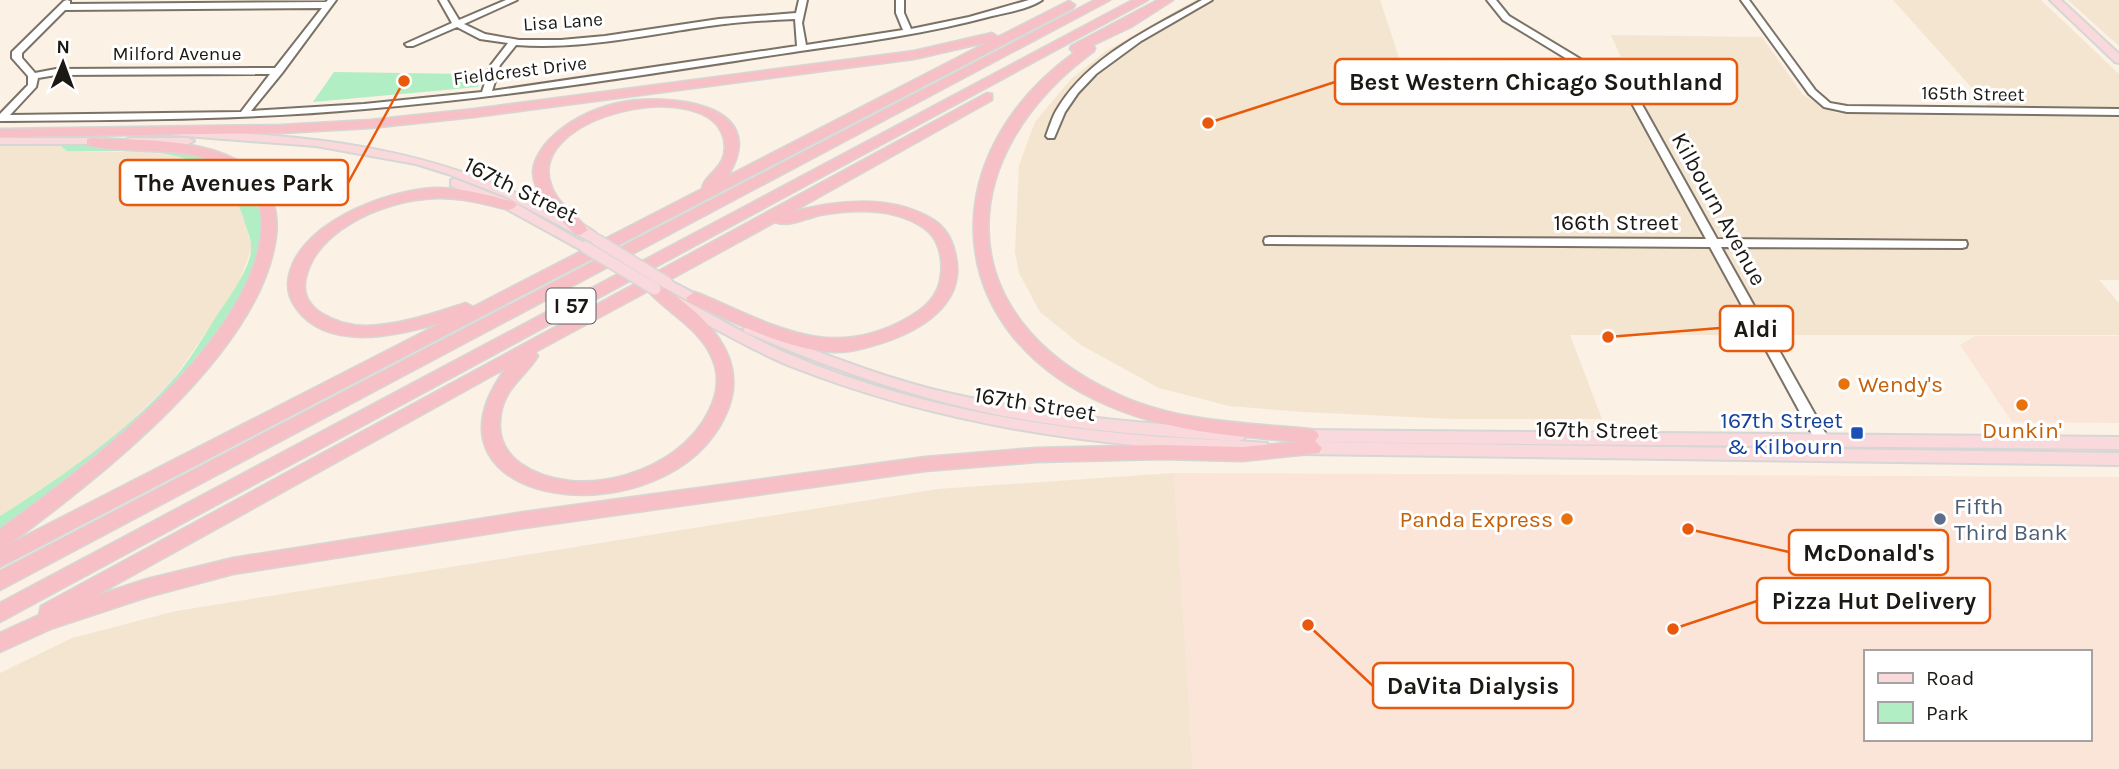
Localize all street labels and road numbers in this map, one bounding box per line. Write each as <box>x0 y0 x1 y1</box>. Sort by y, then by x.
street label: Lisa Lane <box>522 8 604 36</box>
street label: Milford Avenue <box>112 43 242 65</box>
street label: Fieldcrest Drive <box>452 52 588 90</box>
street label: 165th Street <box>1921 82 2025 106</box>
street label: Kilbourn Avenue <box>1666 128 1772 290</box>
street label: 167th Street <box>460 151 582 229</box>
street label: 166th Street <box>1553 209 1679 236</box>
road number: I 57 <box>546 288 596 324</box>
street label: 167th Street <box>972 381 1098 427</box>
street label: 167th Street <box>1535 415 1659 445</box>

